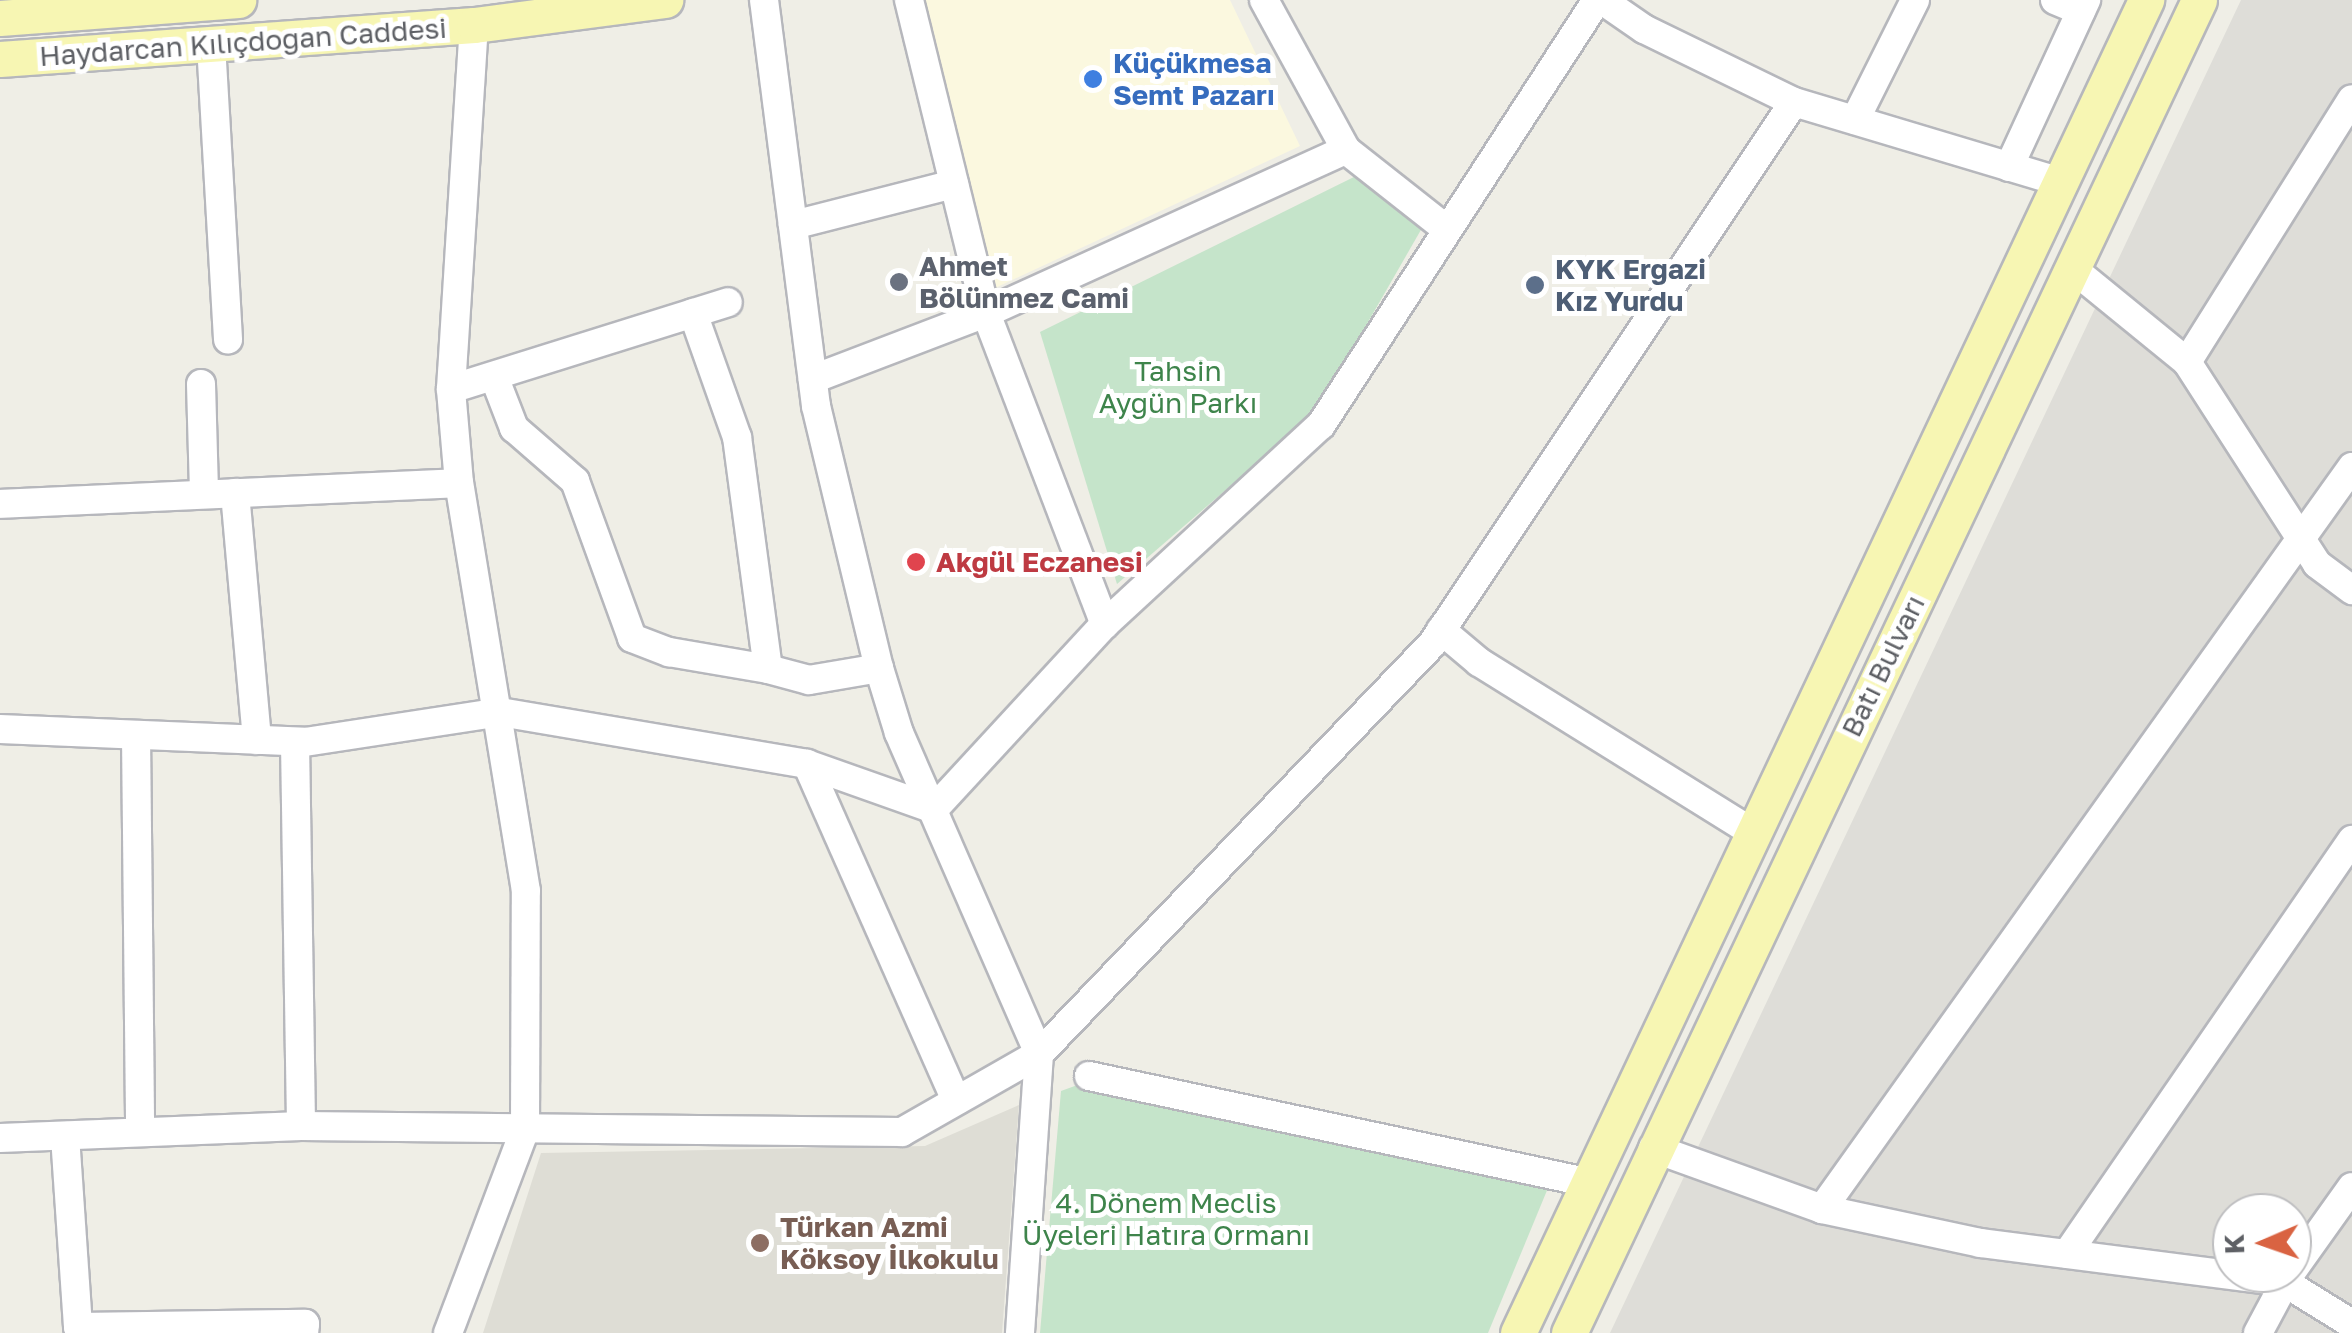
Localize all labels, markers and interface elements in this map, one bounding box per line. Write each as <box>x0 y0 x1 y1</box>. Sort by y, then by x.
street label: Haydarcan Kılıçdoğan Caddesi <box>38 11 448 73</box>
place label: Küçükmesa Semt Pazarı <box>1113 46 1275 112</box>
marker: Küçükmesa Semt Pazarı <box>1082 68 1104 90</box>
place label: Ahmet Bölünmez Cami <box>919 249 1129 315</box>
place label: KYK Ergazi Kız Yurdu <box>1555 252 1706 318</box>
marker: Ahmet Bölünmez Cami <box>888 271 910 293</box>
marker: KYK Ergazi Kız Yurdu <box>1524 274 1546 296</box>
park label: Tahsin Aygün Parkı <box>1099 354 1257 420</box>
place label: Akgül Eczanesi <box>936 545 1143 579</box>
marker: Akgül Eczanesi <box>905 551 927 573</box>
street label: Batı Bulvarı <box>1834 590 1932 742</box>
park label: 4. Dönem Meclis Üyeleri Hatıra Ormanı <box>1022 1186 1310 1252</box>
north arrow <box>2212 1193 2312 1293</box>
place label: Türkan Azmi Köksoy İlkokulu <box>780 1210 999 1276</box>
marker: Türkan Azmi Köksoy İlkokulu <box>749 1232 771 1254</box>
text: K <box>2217 1233 2250 1255</box>

